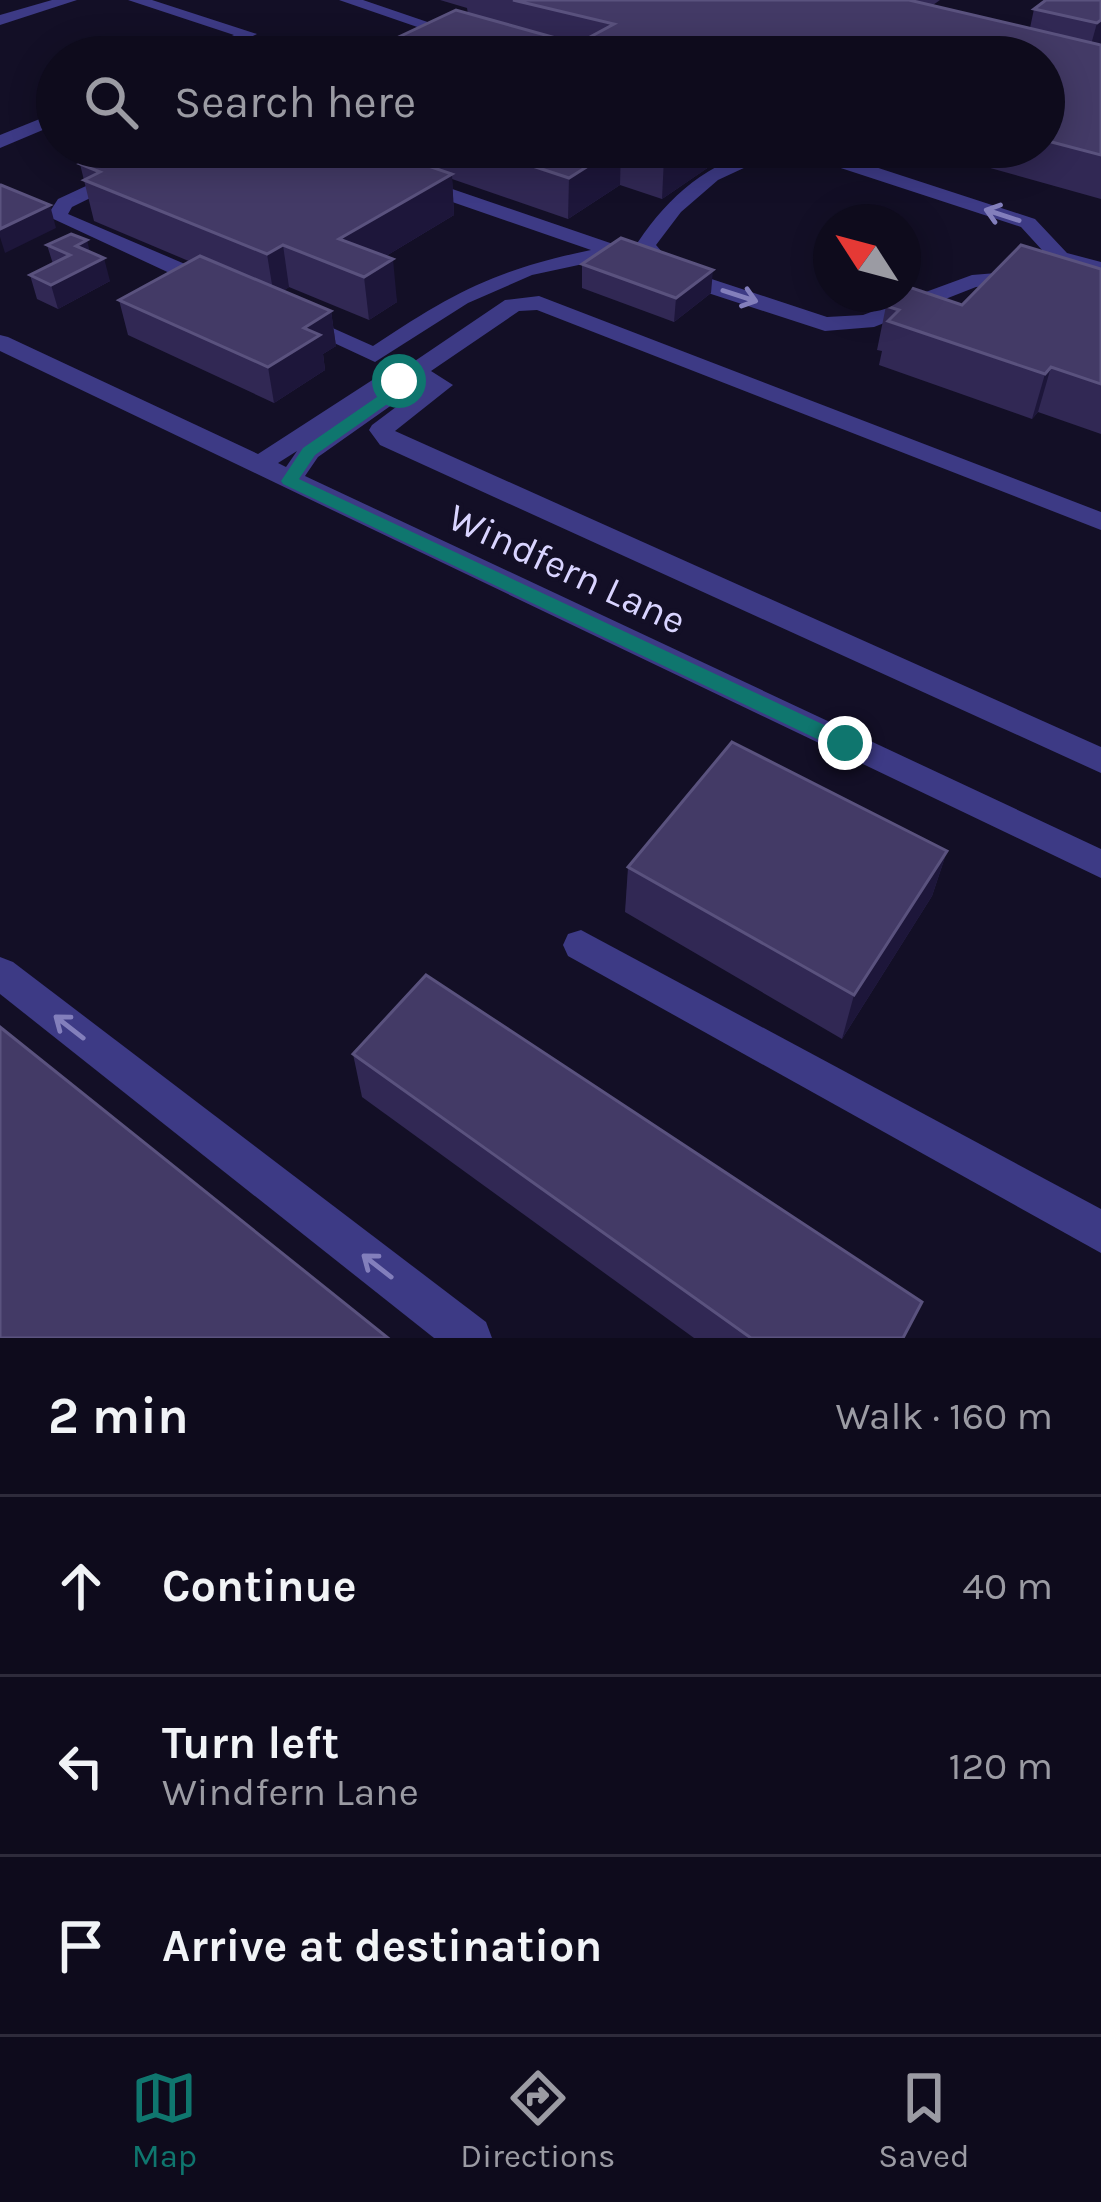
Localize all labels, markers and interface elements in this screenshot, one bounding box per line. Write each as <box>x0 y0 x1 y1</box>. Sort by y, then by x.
search box <box>36 36 1065 168</box>
icon: search <box>78 69 144 135</box>
text: Search here <box>174 76 416 128</box>
one-way arrow <box>984 202 1022 224</box>
north arrow <box>813 204 921 312</box>
one-way arrow <box>720 287 758 309</box>
route start <box>372 354 426 408</box>
street label: Windfern Lane <box>441 494 693 644</box>
route end <box>818 716 872 770</box>
one-way arrow <box>54 1014 86 1041</box>
one-way arrow <box>362 1253 394 1280</box>
text: 2 min <box>48 1386 189 1446</box>
text: Walk · 160 m <box>835 1393 1053 1439</box>
icon: ahead <box>48 1553 114 1619</box>
text: Continue <box>162 1560 357 1612</box>
text: 40 m <box>962 1563 1053 1609</box>
text: Turn left <box>162 1717 339 1769</box>
icon: left <box>48 1733 114 1799</box>
text: 120 m <box>949 1743 1053 1789</box>
text: Windfern Lane <box>162 1769 419 1815</box>
icon: arrive <box>48 1913 114 1979</box>
text: Arrive at destination <box>162 1920 602 1972</box>
tab: Map <box>131 2065 197 2175</box>
tab: Directions <box>460 2065 615 2175</box>
tab: Saved <box>878 2065 970 2175</box>

